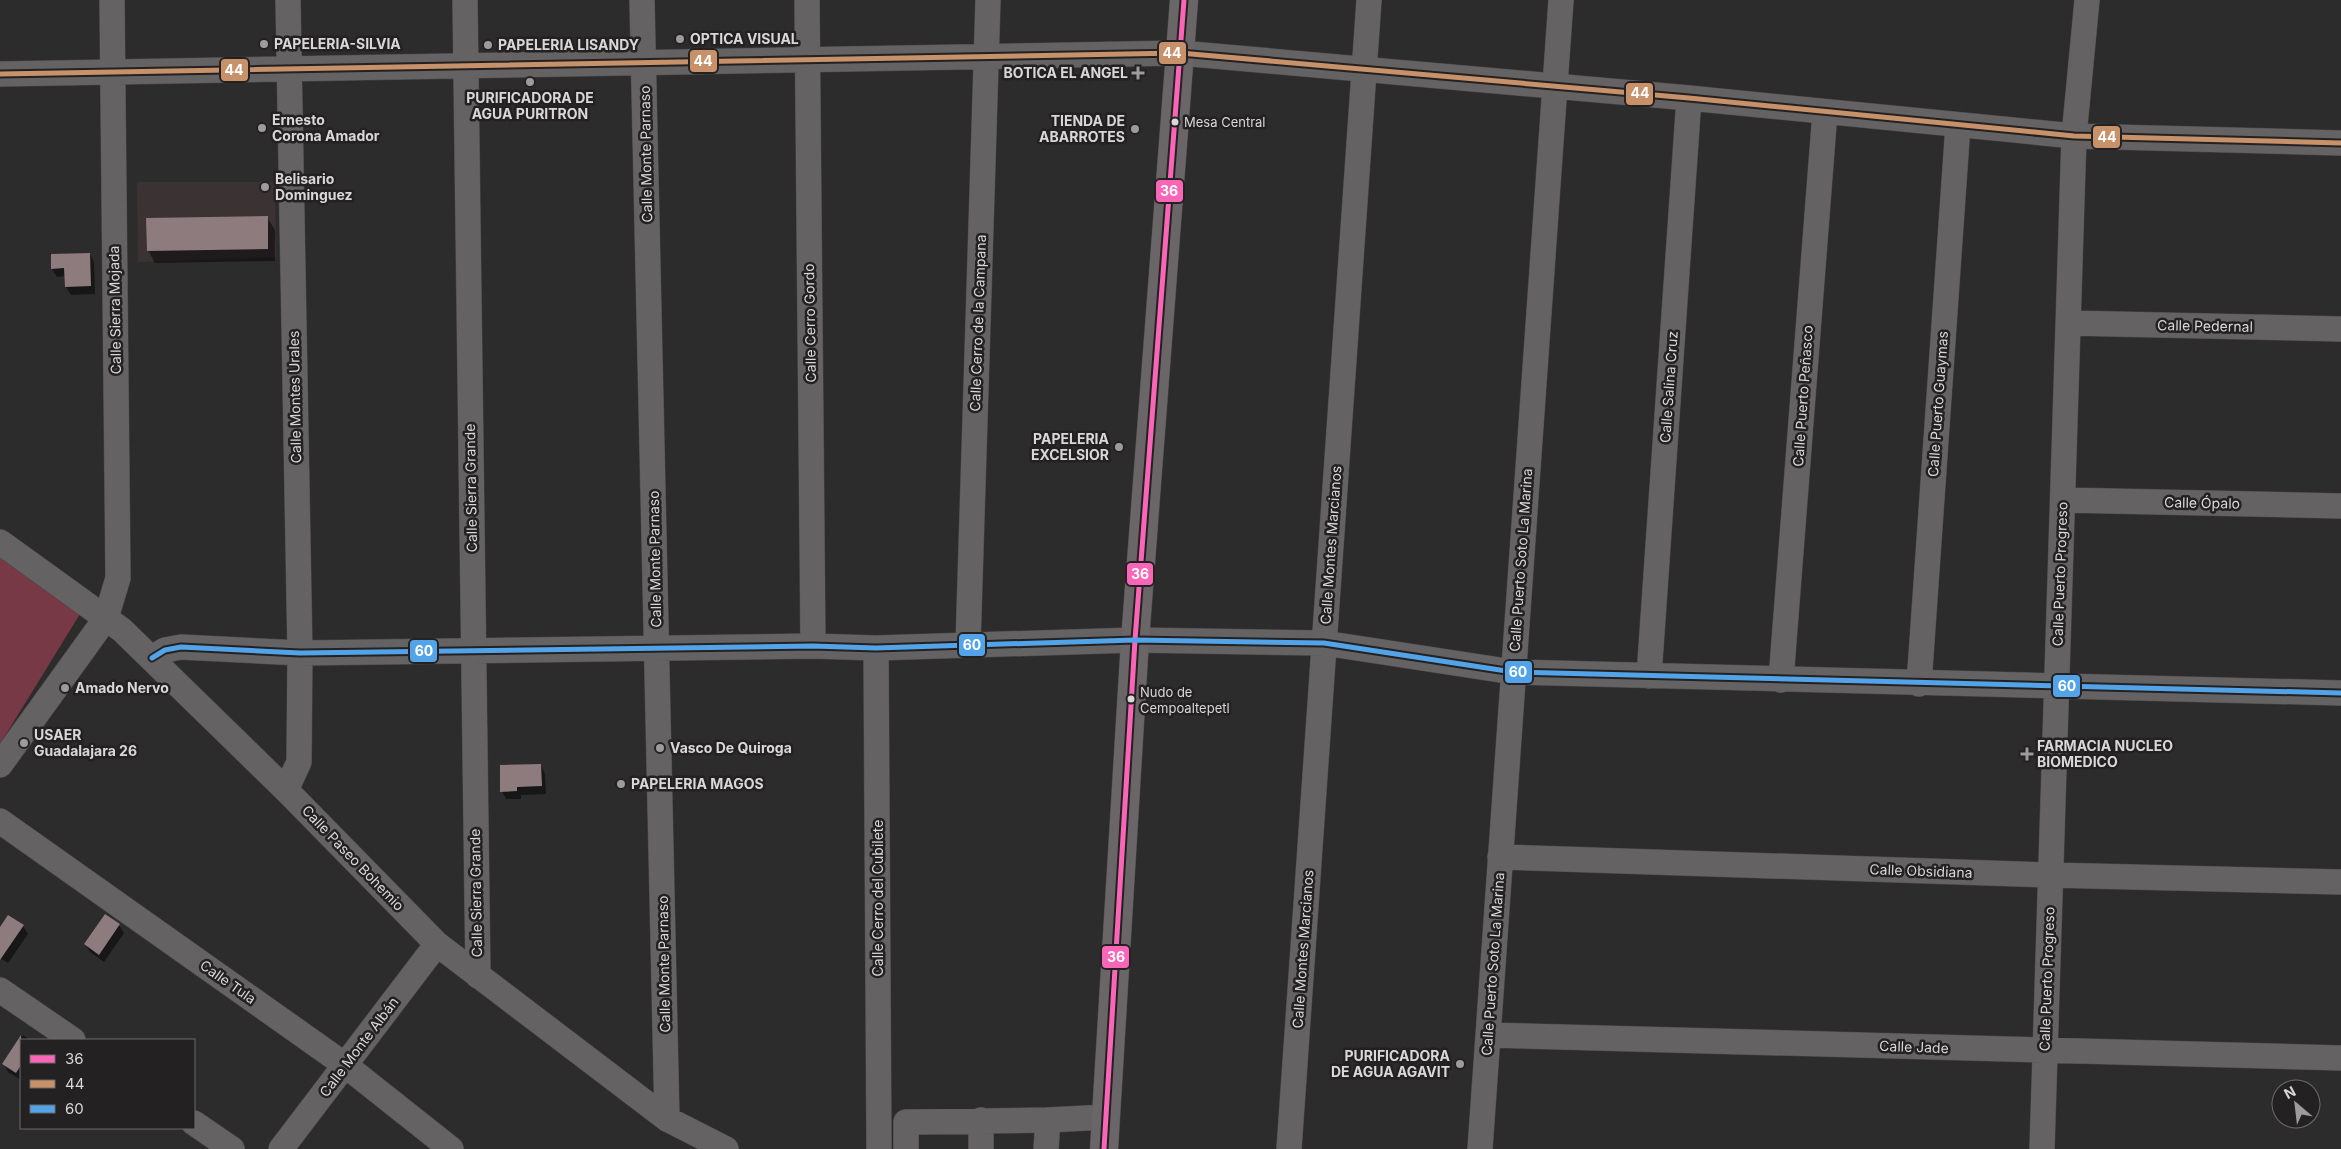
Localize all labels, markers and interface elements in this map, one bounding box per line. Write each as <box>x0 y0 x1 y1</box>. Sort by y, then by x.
place label: OPTICA VISUAL <box>690 30 799 47</box>
marker: OPTICA VISUAL <box>674 33 686 45</box>
place label: PAPELERIA-SILVIA <box>274 35 401 52</box>
place label: PAPELERIA LISANDY <box>498 36 639 53</box>
marker: PAPELERIA-SILVIA <box>258 38 270 50</box>
marker: PAPELERIA LISANDY <box>482 39 494 51</box>
line badge: 44 <box>1158 41 1187 65</box>
text: 44 <box>1163 44 1181 61</box>
line badge: 44 <box>689 49 718 73</box>
text: 44 <box>694 52 712 69</box>
line badge: 44 <box>220 58 249 82</box>
text: 44 <box>225 61 243 78</box>
place label: BOTICA EL ANGEL <box>1004 64 1128 81</box>
marker: BOTICA EL ANGEL <box>1132 67 1144 79</box>
marker: PURIFICADORA DE AGUA PURITRON <box>524 76 536 88</box>
line badge: 44 <box>1625 82 1654 106</box>
text: 44 <box>1631 84 1649 101</box>
street label: Calle Monte Parnaso <box>636 85 655 223</box>
place label: PURIFICADORA DE AGUA PURITRON <box>466 89 594 122</box>
place label: Ernesto Corona Amador <box>272 111 380 144</box>
place label: TIENDA DE ABARROTES <box>1039 112 1125 145</box>
place label: Mesa Central <box>1184 114 1266 130</box>
marker: Mesa Central <box>1170 117 1180 127</box>
marker: Ernesto Corona Amador <box>256 122 268 134</box>
marker: TIENDA DE ABARROTES <box>1129 123 1141 135</box>
line badge: 44 <box>2092 125 2121 149</box>
text: 44 <box>2098 128 2116 145</box>
place label: Belisario Dominguez <box>275 170 353 203</box>
line badge: 36 <box>1155 179 1184 203</box>
marker: Belisario Dominguez <box>259 181 271 193</box>
text: 36 <box>1160 182 1178 199</box>
street label: Calle Cerro de la Campana <box>966 234 989 412</box>
street label: Calle Sierra Mojada <box>105 245 124 375</box>
street label: Calle Cerro Gordo <box>800 263 819 383</box>
street label: Calle Pedernal <box>2157 316 2253 335</box>
street label: Calle Puerto Peñasco <box>1789 325 1816 467</box>
street label: Calle Salina Cruz <box>1656 330 1681 444</box>
street label: Calle Puerto Guaymas <box>1924 330 1951 478</box>
street label: Calle Montes Urales <box>285 331 304 464</box>
street label: Calle Sierra Grande <box>461 424 480 552</box>
place label: PAPELERIA EXCELSIOR <box>1031 430 1110 463</box>
marker: PAPELERIA EXCELSIOR <box>1113 441 1125 453</box>
street label: Calle Montes Marcianos <box>1316 465 1345 625</box>
street label: Calle Puerto Soto La Marina <box>1506 468 1535 652</box>
street label: Calle Monte Parnaso <box>645 490 664 628</box>
street label: Calle Ópalo <box>2164 493 2240 512</box>
street label: Calle Puerto Progreso <box>2048 501 2071 647</box>
line badge: 36 <box>1126 562 1154 586</box>
text: 36 <box>1131 565 1149 582</box>
line badge: 60 <box>958 633 986 657</box>
text: 60 <box>963 636 981 653</box>
line badge: 60 <box>409 639 438 663</box>
text: 60 <box>415 642 433 659</box>
line badge: 60 <box>1504 660 1533 684</box>
text: 60 <box>1509 663 1527 680</box>
line badge: 60 <box>2052 674 2081 698</box>
text: 60 <box>2058 677 2076 694</box>
place label: Amado Nervo <box>75 679 169 696</box>
marker: Amado Nervo <box>59 682 71 694</box>
place label: Nudo de Cempoaltepetl <box>1140 684 1230 716</box>
marker: Nudo de Cempoaltepetl <box>1126 694 1136 704</box>
place label: USAER Guadalajara 26 <box>34 726 137 759</box>
marker: USAER Guadalajara 26 <box>18 737 30 749</box>
place label: FARMACIA NUCLEO BIOMEDICO <box>2037 737 2173 770</box>
place label: Vasco De Quiroga <box>670 739 792 756</box>
marker: Vasco De Quiroga <box>654 742 666 754</box>
marker: FARMACIA NUCLEO BIOMEDICO <box>2021 748 2033 760</box>
place label: PAPELERIA MAGOS <box>631 775 764 792</box>
marker: PAPELERIA MAGOS <box>615 778 627 790</box>
street label: Calle Paseo Bohemio <box>299 802 408 914</box>
street label: Calle Cerro del Cubilete <box>869 820 886 976</box>
street label: Calle Sierra Grande <box>466 829 485 957</box>
street label: Calle Obsidiana <box>1869 860 1973 881</box>
street label: Calle Montes Marcianos <box>1288 869 1317 1029</box>
street label: Calle Puerto Soto La Marina <box>1478 872 1507 1056</box>
street label: Calle Monte Parnaso <box>654 895 673 1033</box>
street label: Calle Puerto Progreso <box>2035 906 2058 1052</box>
line badge: 36 <box>1101 945 1130 969</box>
text: 36 <box>1107 948 1125 965</box>
street label: Calle Tula <box>197 956 260 1007</box>
street label: Calle Monte Albán <box>315 993 402 1100</box>
street label: Calle Jade <box>1879 1037 1949 1056</box>
legend <box>20 1039 195 1129</box>
place label: PURIFICADORA DE AGUA AGAVIT <box>1331 1047 1451 1080</box>
text: 36 <box>65 1049 84 1068</box>
marker: PURIFICADORA DE AGUA AGAVIT <box>1454 1058 1466 1070</box>
text: 44 <box>65 1074 84 1093</box>
north arrow <box>2271 1079 2321 1129</box>
text: N <box>2281 1082 2298 1102</box>
text: 60 <box>65 1099 84 1118</box>

